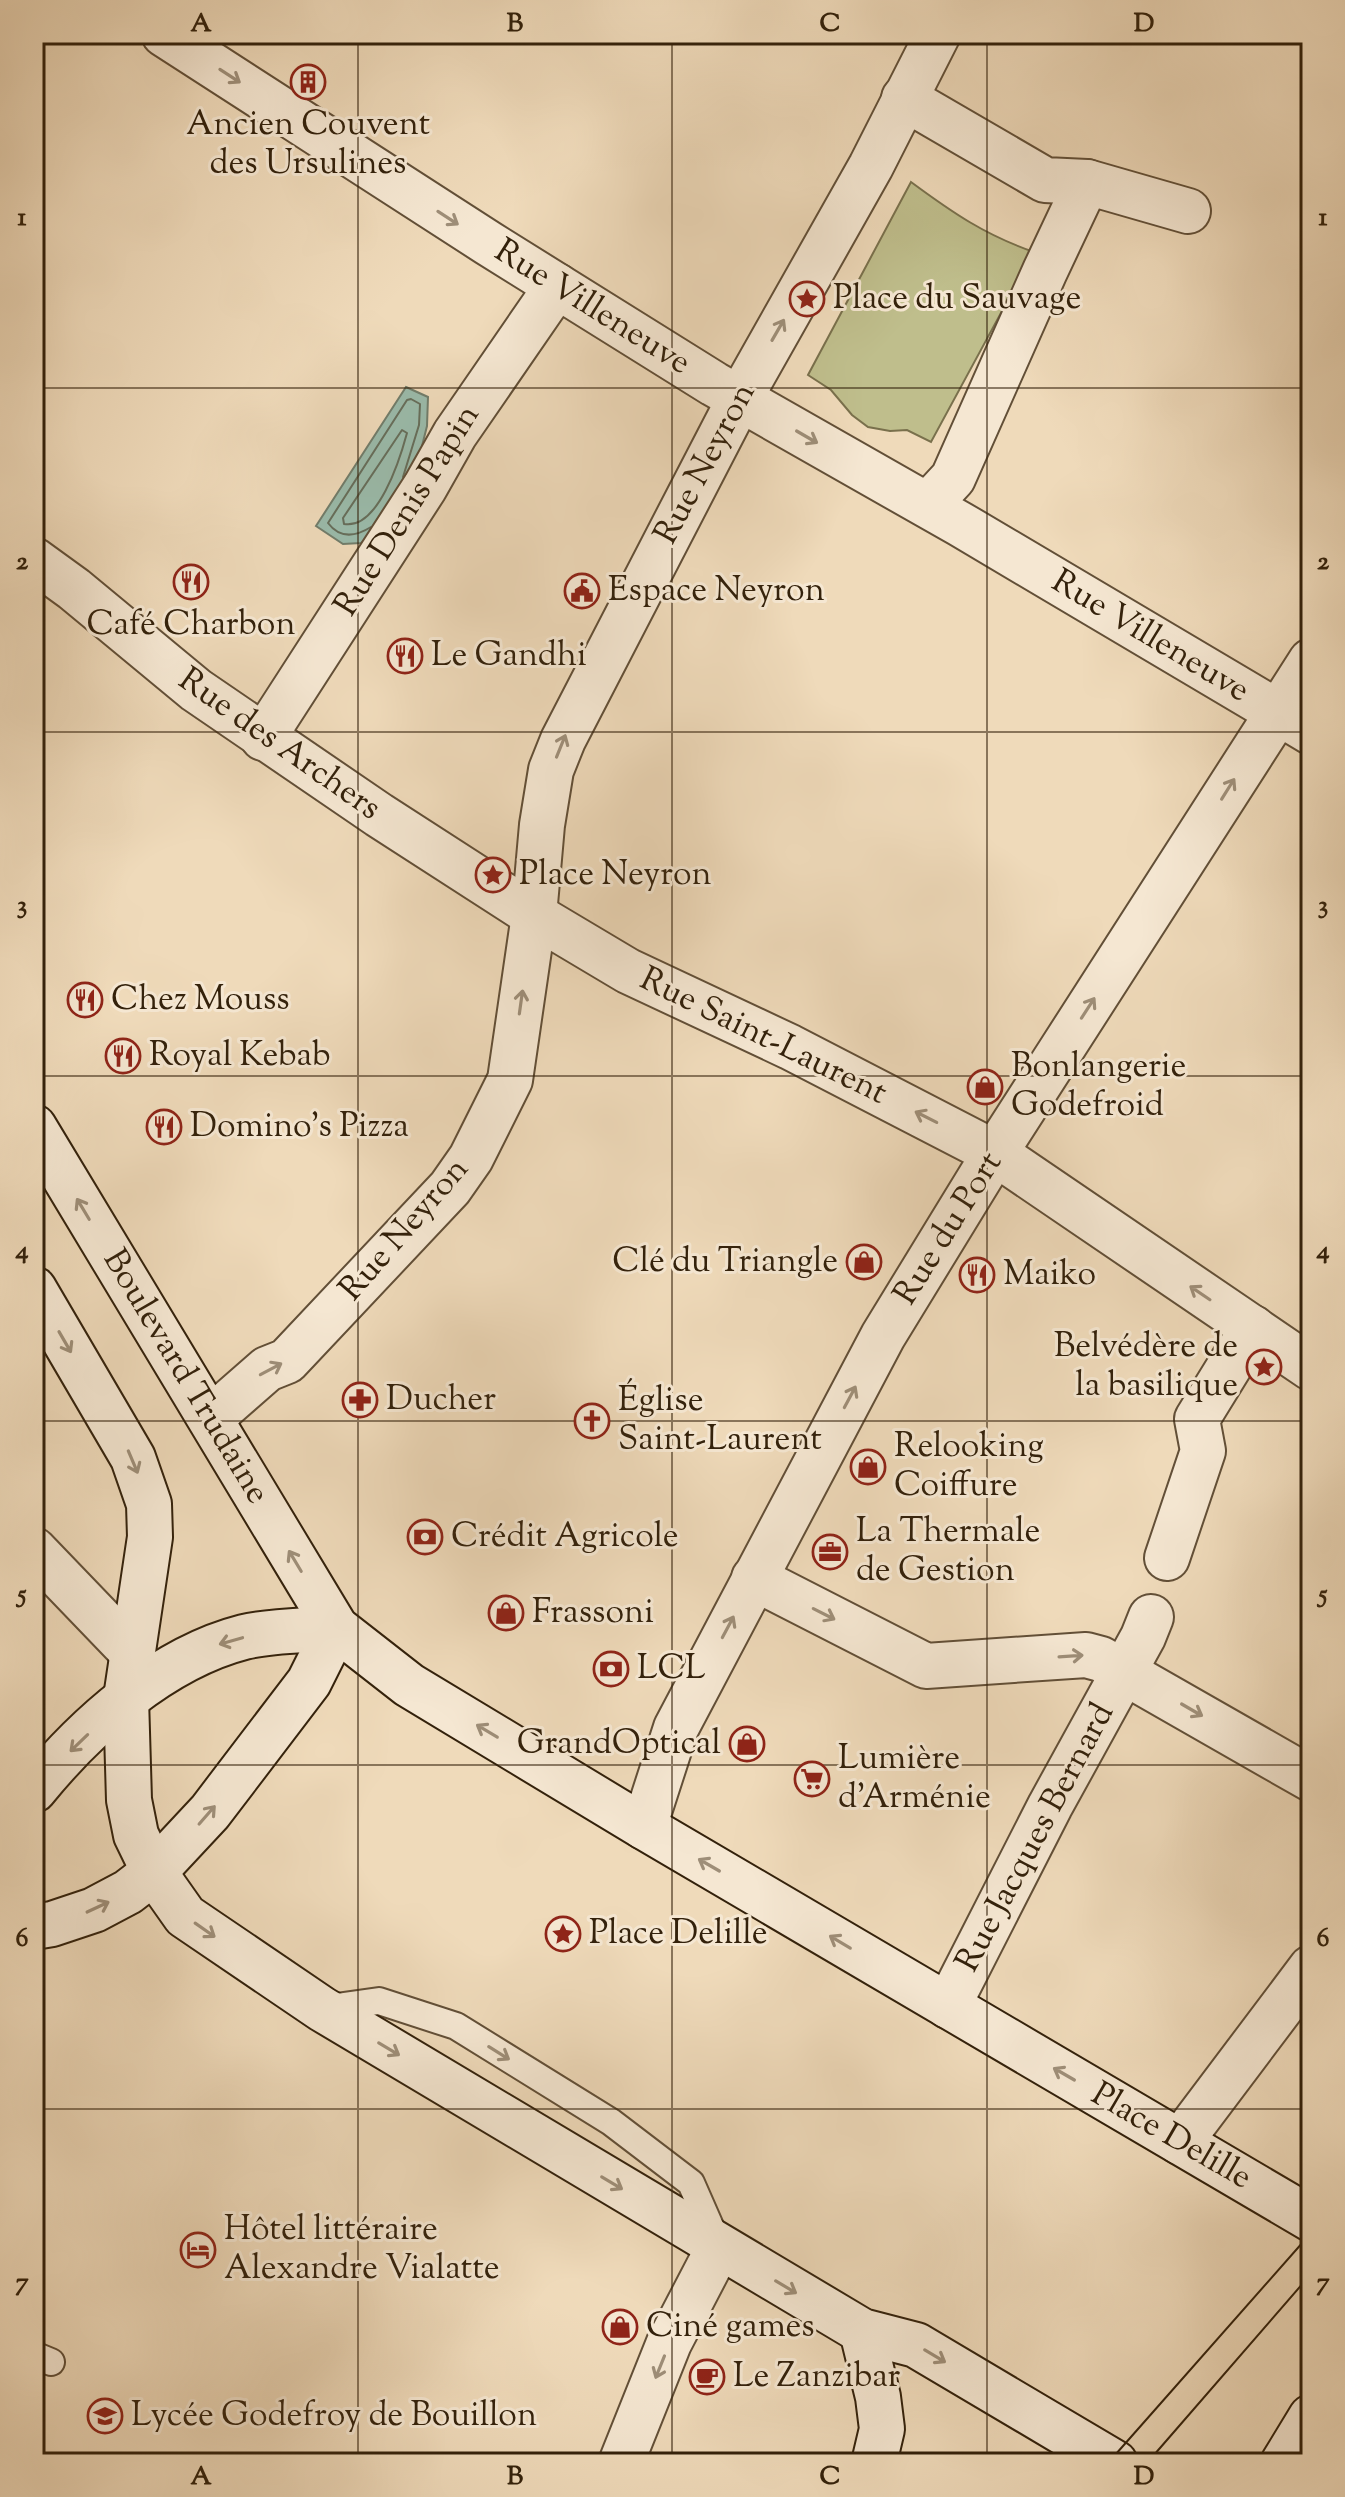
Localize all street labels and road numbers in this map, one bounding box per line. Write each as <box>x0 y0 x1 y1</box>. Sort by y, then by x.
street label: Rue Villeneuve <box>484 228 700 388</box>
street label: Rue Neyron <box>643 375 769 553</box>
street label: Rue Denis Papin <box>323 395 493 627</box>
street label: Rue Villeneuve <box>1042 558 1258 716</box>
street label: Rue des Archers <box>168 657 390 833</box>
street label: Rue Saint-Laurent <box>631 956 895 1118</box>
street label: Rue du Port <box>883 1143 1016 1315</box>
street label: Rue Neyron <box>329 1147 481 1313</box>
street label: Boulevard Trudaine <box>89 1240 281 1514</box>
street label: Rue Jacques Bernard <box>944 1695 1128 1981</box>
street label: Place Delille <box>1081 2071 1261 2203</box>

